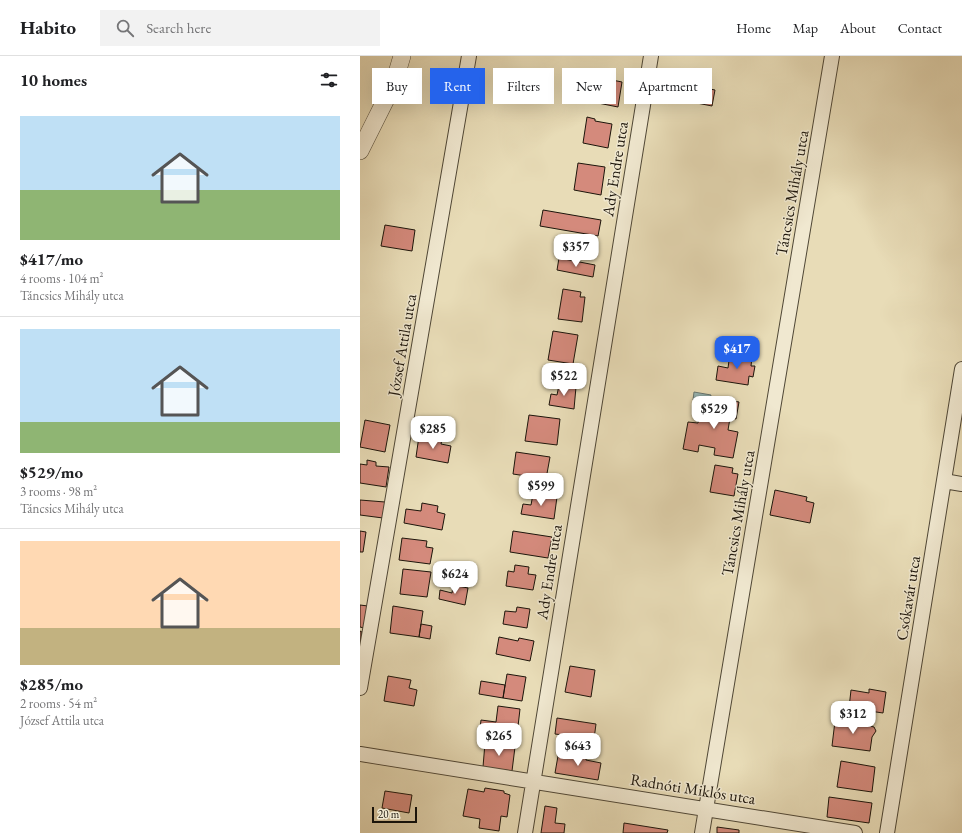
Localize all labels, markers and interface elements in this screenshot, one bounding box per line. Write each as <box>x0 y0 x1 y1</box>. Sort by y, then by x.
search box <box>100 10 380 46</box>
text: Habito <box>20 15 76 40</box>
icon: search <box>114 17 136 39</box>
text: Search here <box>146 18 211 37</box>
text: Home <box>736 19 771 37</box>
text: Map <box>793 19 818 37</box>
text: About <box>840 19 876 37</box>
text: Contact <box>898 19 942 37</box>
chip: Buy <box>372 68 422 104</box>
chip: Rent <box>430 68 485 104</box>
chip: Filters <box>493 68 554 104</box>
chip: New <box>562 68 616 104</box>
chip: Apartment <box>624 68 712 104</box>
text: 10 homes <box>20 69 87 91</box>
icon: filters <box>318 69 340 91</box>
street label: Ady Endre utca <box>597 119 633 219</box>
street label: Táncsics Mihály utca <box>771 128 814 258</box>
icon: home <box>144 142 216 214</box>
pin: $357 <box>552 234 600 268</box>
text: $357 <box>563 238 589 255</box>
text: $417/mo <box>20 248 83 270</box>
text: 4 rooms · 104 m² <box>20 270 104 287</box>
text: Táncsics Mihály utca <box>20 287 124 304</box>
street label: József Attila utca <box>382 292 421 400</box>
pin: $417 <box>713 336 761 370</box>
text: $417 <box>724 340 750 357</box>
icon: home <box>144 355 216 427</box>
pin: $522 <box>540 363 588 397</box>
text: $522 <box>551 367 577 384</box>
pin: $529 <box>690 396 738 430</box>
text: $529 <box>701 400 727 417</box>
pin: $285 <box>409 416 457 450</box>
text: $285 <box>420 420 446 437</box>
street label: Táncsics Mihály utca <box>717 448 760 578</box>
text: $529/mo <box>20 461 83 483</box>
pin: $599 <box>517 473 565 507</box>
text: $599 <box>528 477 554 494</box>
text: 3 rooms · 98 m² <box>20 483 97 500</box>
text: Táncsics Mihály utca <box>20 500 124 517</box>
street label: Ady Endre utca <box>531 522 567 622</box>
street label: Csókavár utca <box>891 553 925 642</box>
pin: $624 <box>431 561 479 595</box>
text: $624 <box>442 565 468 582</box>
icon: home <box>144 567 216 639</box>
text: $285/mo <box>20 673 83 695</box>
text: 2 rooms · 54 m² <box>20 695 97 712</box>
pin: $312 <box>829 701 877 735</box>
text: $312 <box>840 705 866 722</box>
text: József Attila utca <box>20 712 104 729</box>
pin: $265 <box>475 723 523 757</box>
text: $265 <box>486 727 512 744</box>
pin: $643 <box>554 733 602 767</box>
text: $643 <box>565 737 591 754</box>
street label: Radnóti Miklós utca <box>629 769 758 809</box>
scale bar <box>372 805 417 824</box>
text: 20 m <box>378 807 399 821</box>

